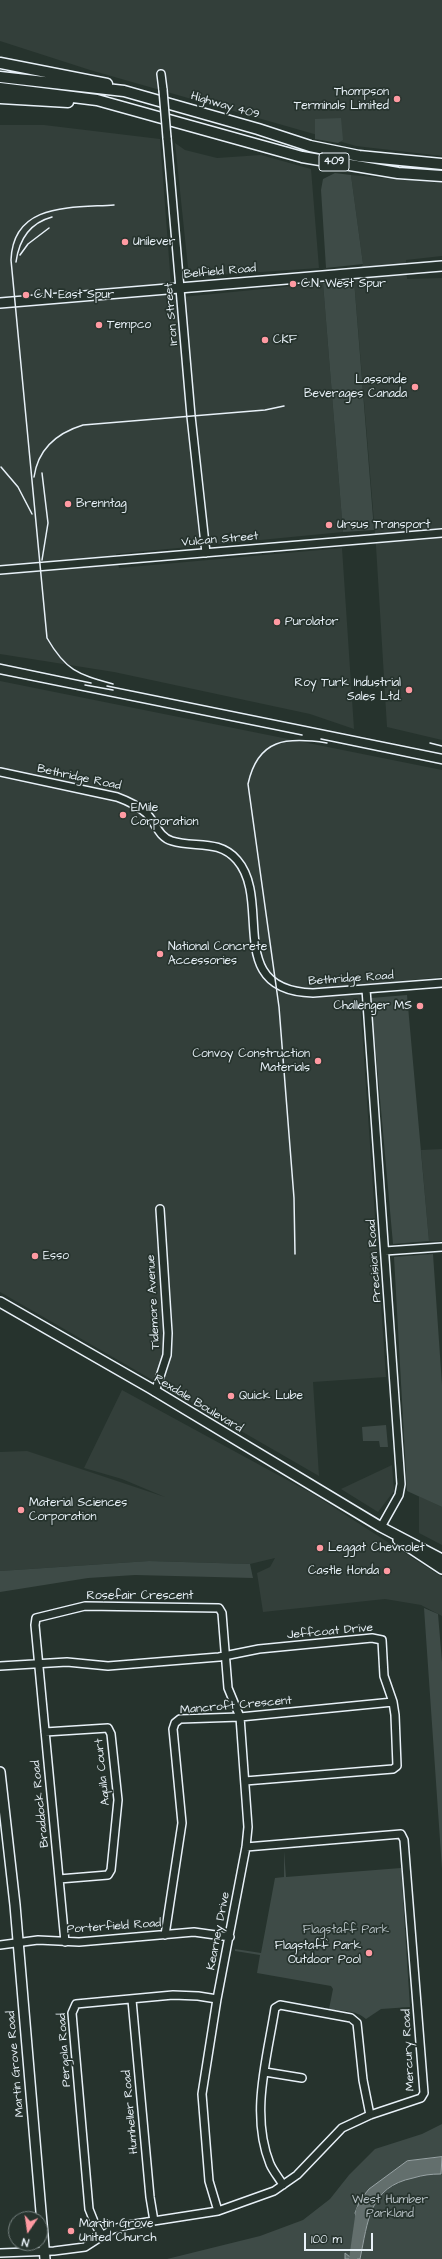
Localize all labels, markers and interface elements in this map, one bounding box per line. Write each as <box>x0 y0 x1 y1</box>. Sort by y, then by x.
place label: Thompson Terminals Limited <box>294 85 389 113</box>
street label: Highway 409 <box>189 89 261 123</box>
marker: Thompson Terminals Limited <box>392 94 402 104</box>
road number: 409 <box>319 153 349 171</box>
place label: Unilever <box>133 235 175 249</box>
marker: Unilever <box>120 237 130 247</box>
street label: Belfield Road <box>183 262 257 282</box>
place label: C.N. West Spur <box>301 277 386 291</box>
marker: C.N. West Spur <box>288 279 298 289</box>
street label: Iron Street <box>162 282 182 346</box>
place label: C.N. East Spur <box>34 288 114 302</box>
marker: C.N. East Spur <box>21 290 31 300</box>
place label: Tempco <box>107 318 151 332</box>
marker: Tempco <box>94 320 104 330</box>
place label: CKF <box>273 333 297 347</box>
marker: CKF <box>260 335 270 345</box>
place label: Lassonde Beverages Canada <box>304 373 407 401</box>
marker: Lassonde Beverages Canada <box>410 382 420 392</box>
place label: Brenntag <box>76 497 127 511</box>
marker: Brenntag <box>63 499 73 509</box>
place label: Ursus Transport <box>337 518 430 532</box>
marker: Ursus Transport <box>324 520 334 530</box>
street label: Vulcan Street <box>181 529 259 551</box>
place label: Purolator <box>285 615 338 629</box>
marker: Purolator <box>272 617 282 627</box>
place label: Roy Turk Industrial Sales Ltd. <box>295 676 401 704</box>
marker: Roy Turk Industrial Sales Ltd. <box>404 685 414 695</box>
street label: Bethridge Road <box>36 762 122 794</box>
place label: EMile Corporation <box>131 801 198 829</box>
marker: EMile Corporation <box>118 810 128 820</box>
place label: National Concrete Accessories <box>168 940 267 968</box>
marker: National Concrete Accessories <box>155 949 165 959</box>
street label: Bethridge Road <box>308 969 394 989</box>
place label: Challenger MS <box>333 999 412 1013</box>
marker: Challenger MS <box>415 1001 425 1011</box>
place label: Convoy Construction Materials <box>193 1047 310 1075</box>
marker: Convoy Construction Materials <box>313 1056 323 1066</box>
street label: Precision Road <box>365 1219 385 1303</box>
place label: Esso <box>43 1249 69 1263</box>
marker: Esso <box>30 1251 40 1261</box>
street label: Tidemore Avenue <box>144 1254 164 1350</box>
street label: Rexdale Boulevard <box>151 1372 245 1436</box>
place label: Quick Lube <box>239 1389 303 1403</box>
marker: Quick Lube <box>226 1391 236 1401</box>
place label: Material Sciences Corporation <box>29 1496 127 1524</box>
marker: Material Sciences Corporation <box>16 1505 26 1515</box>
place label: Leggat Chevrolet <box>328 1541 425 1555</box>
marker: Leggat Chevrolet <box>315 1543 325 1553</box>
place label: Castle Honda <box>308 1564 379 1578</box>
marker: Castle Honda <box>382 1566 392 1576</box>
street label: Rosefair Crescent <box>87 1589 193 1603</box>
street label: Jeffcoat Drive <box>286 1621 374 1643</box>
street label: Mancroft Crescent <box>179 1694 293 1718</box>
street label: Aquila Court <box>92 1738 114 1806</box>
street label: Braddock Road <box>29 1760 53 1848</box>
street label: Kearney Drive <box>204 1891 234 1971</box>
street label: Porterfield Road <box>66 1917 162 1937</box>
park label: Flagstaff Park <box>303 1923 389 1937</box>
place label: Flagstaff Park Outdoor Pool <box>275 1939 361 1967</box>
marker: Flagstaff Park Outdoor Pool <box>364 1948 374 1958</box>
street label: Mercury Road <box>400 2009 418 2091</box>
street label: Martin Grove Road <box>4 2010 28 2118</box>
street label: Pergola Road <box>55 2013 75 2087</box>
street label: Humheller Road <box>120 2069 142 2155</box>
park label: West Humber Parkland <box>352 2193 428 2221</box>
north arrow <box>8 2211 48 2251</box>
place label: Martin Grove United Church <box>79 2217 157 2245</box>
scale bar <box>306 2225 375 2251</box>
marker: Martin Grove United Church <box>66 2226 76 2236</box>
text: 100 m <box>311 2231 342 2248</box>
text: N <box>20 2234 30 2250</box>

